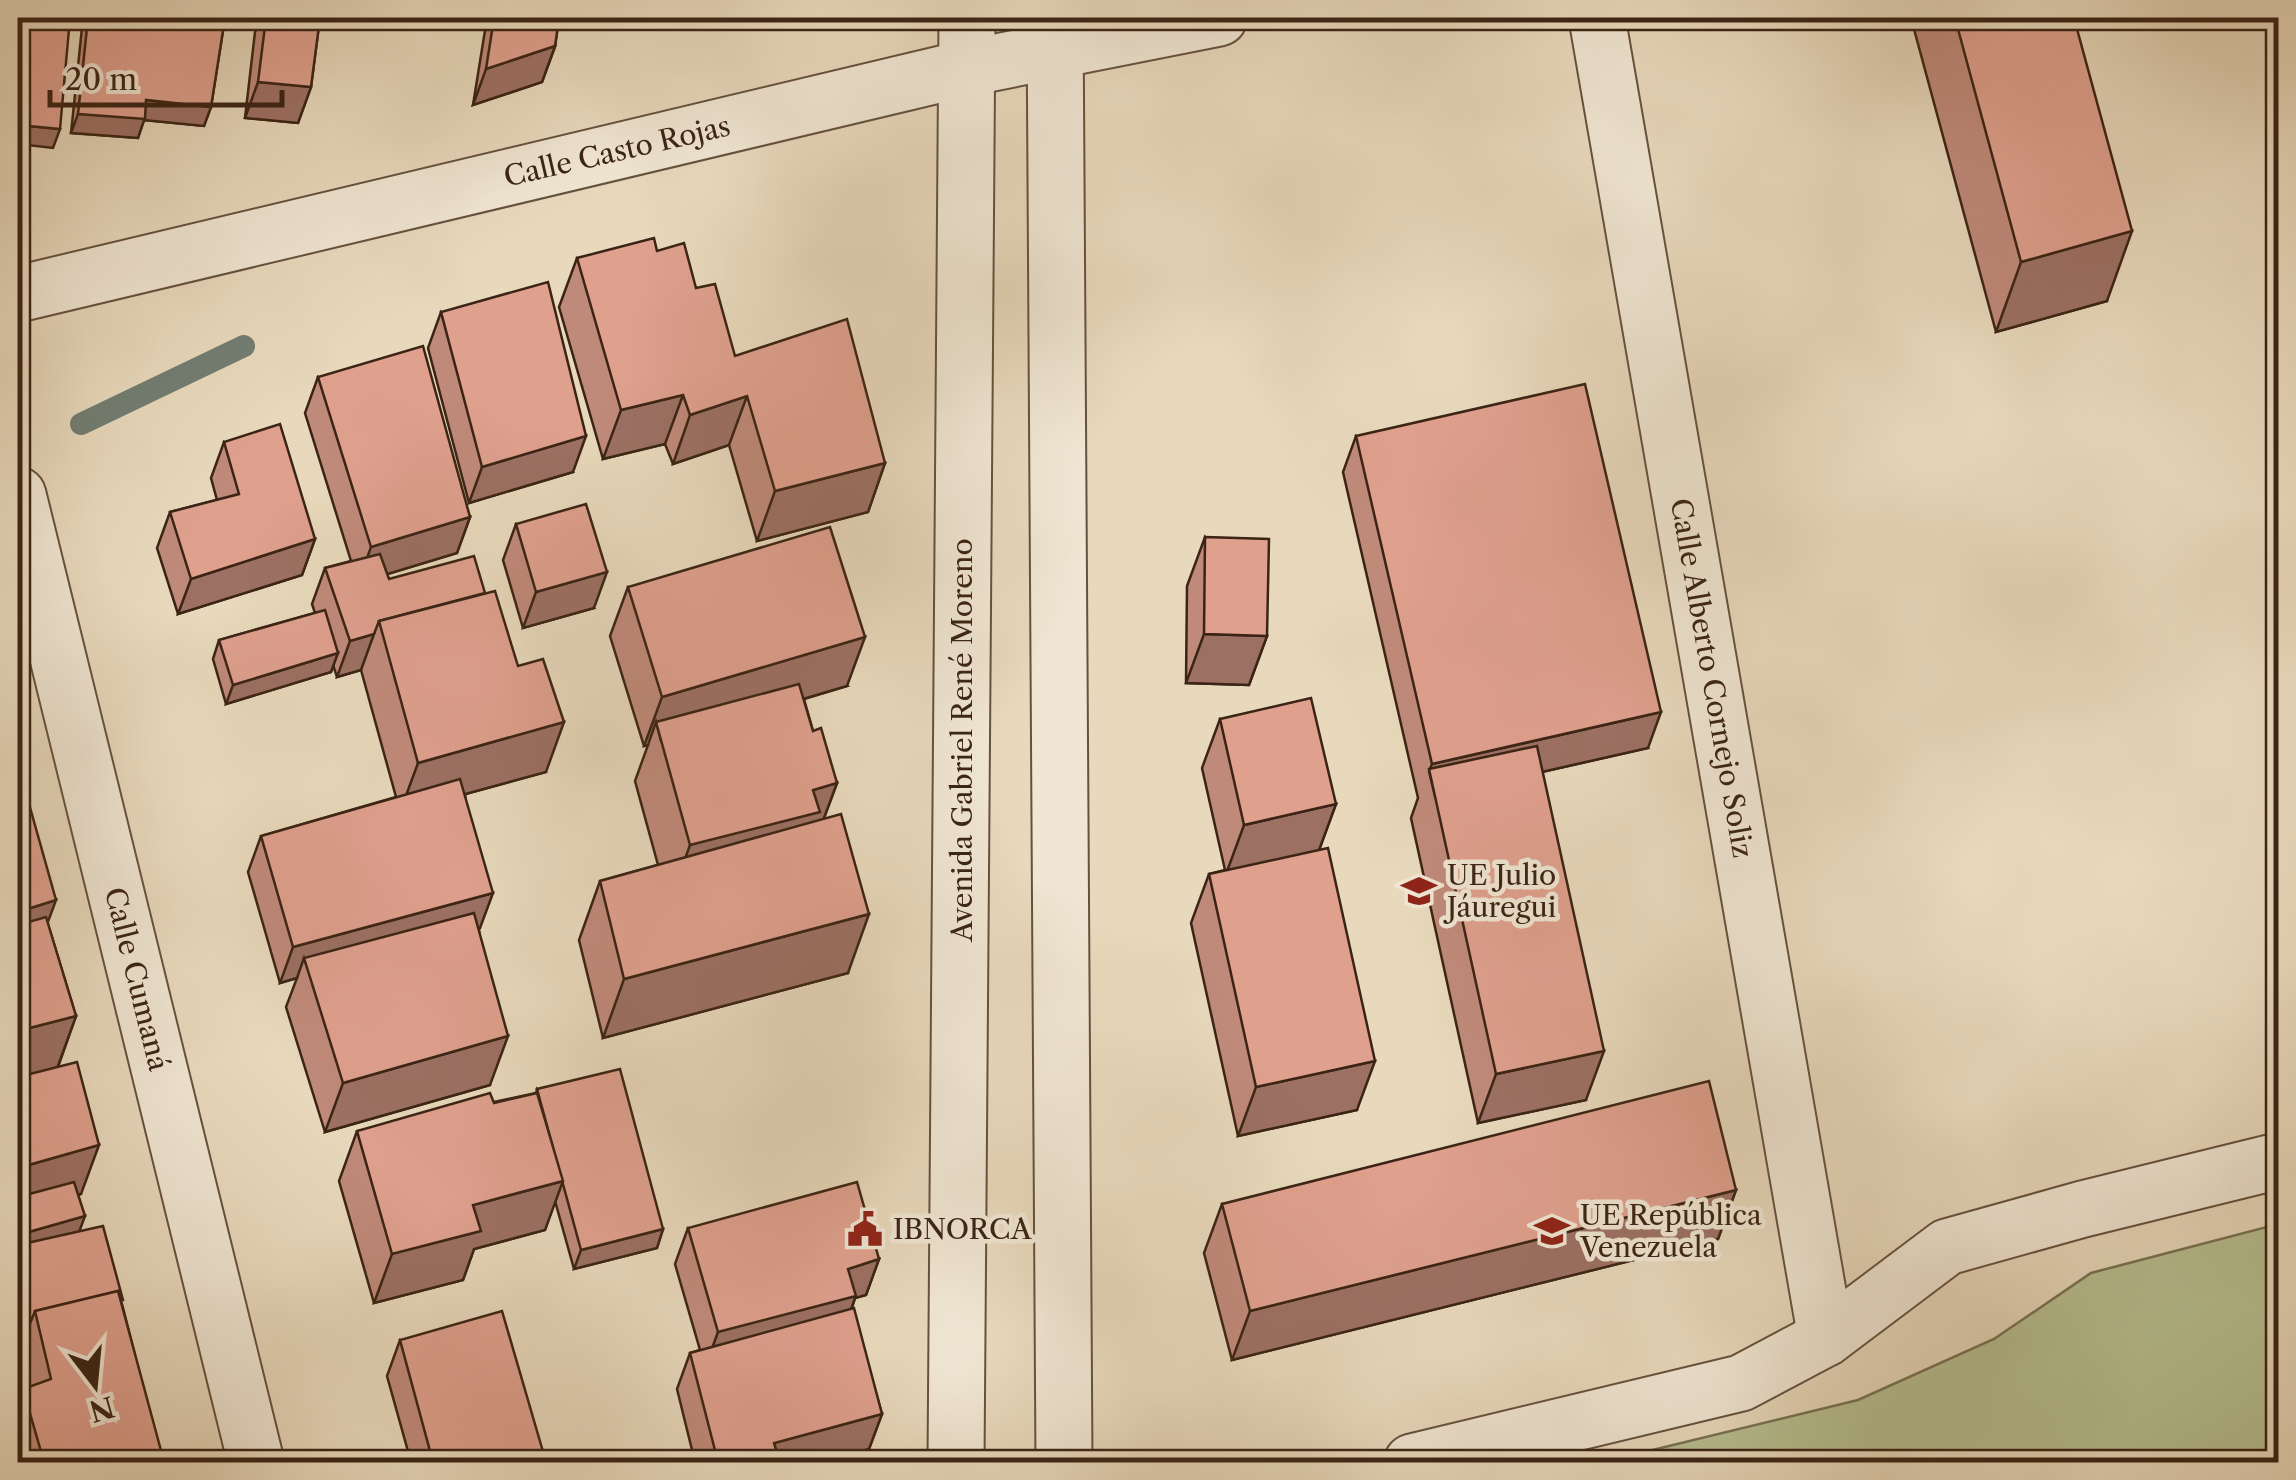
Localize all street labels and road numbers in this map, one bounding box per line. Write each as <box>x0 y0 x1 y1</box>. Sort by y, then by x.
street label: Calle Casto Rojas <box>500 108 734 194</box>
street label: Calle Alberto Cornejo Soliz <box>1664 496 1760 860</box>
street label: Avenida Gabriel René Moreno <box>945 538 979 943</box>
street label: Calle Cumaná <box>98 884 176 1075</box>

